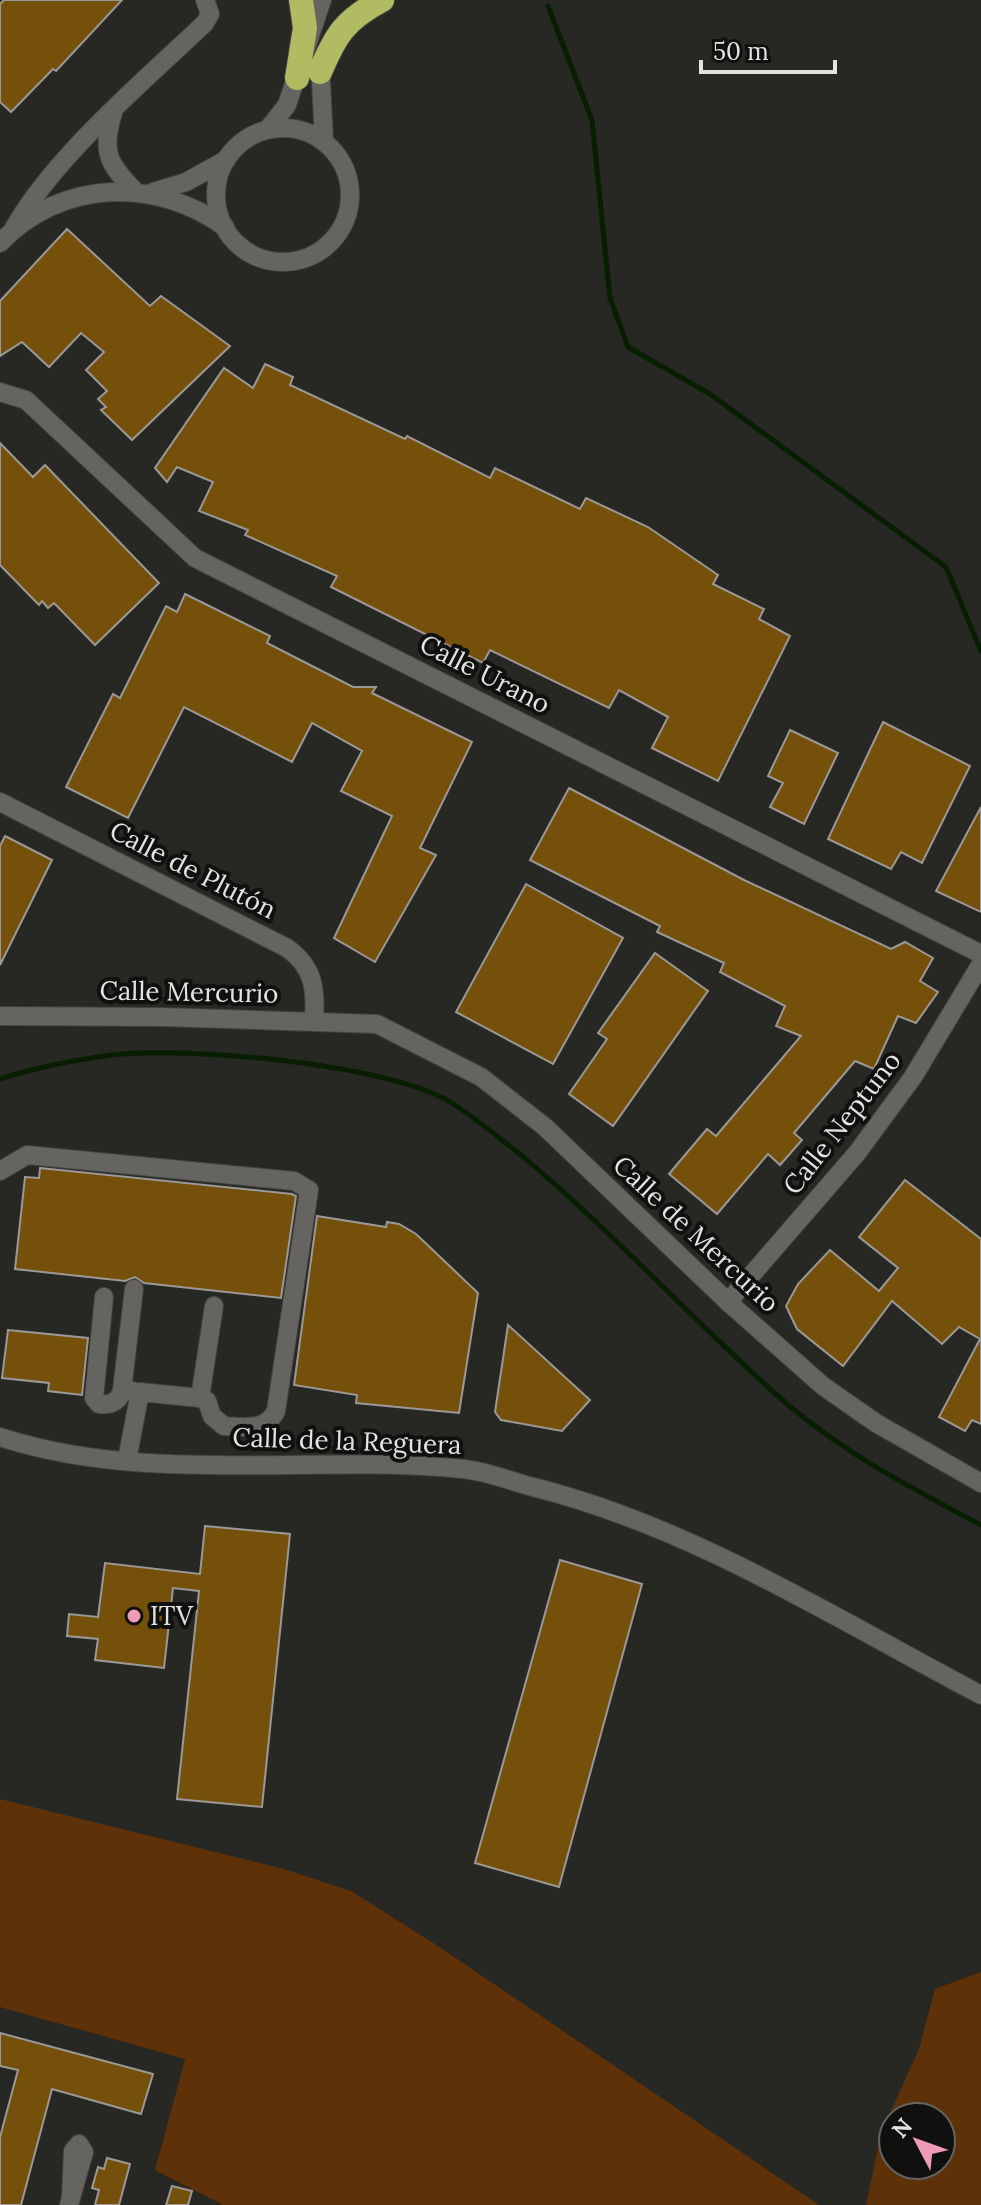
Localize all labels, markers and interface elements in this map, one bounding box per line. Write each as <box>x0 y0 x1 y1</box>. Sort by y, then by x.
scale bar <box>701 24 835 74</box>
text: 50 m <box>713 36 769 67</box>
street label: Calle Urano <box>415 627 556 720</box>
street label: Calle de Plutón <box>104 813 282 926</box>
street label: Calle Mercurio <box>99 973 279 1010</box>
street label: Calle Neptuno <box>776 1045 908 1201</box>
street label: Calle de Mercurio <box>606 1148 786 1319</box>
street label: Calle de la Reguera <box>232 1420 462 1461</box>
place label: ITV <box>150 1599 194 1632</box>
marker: ITV <box>125 1607 143 1625</box>
north arrow <box>877 2101 957 2181</box>
text: N <box>886 2112 918 2143</box>

